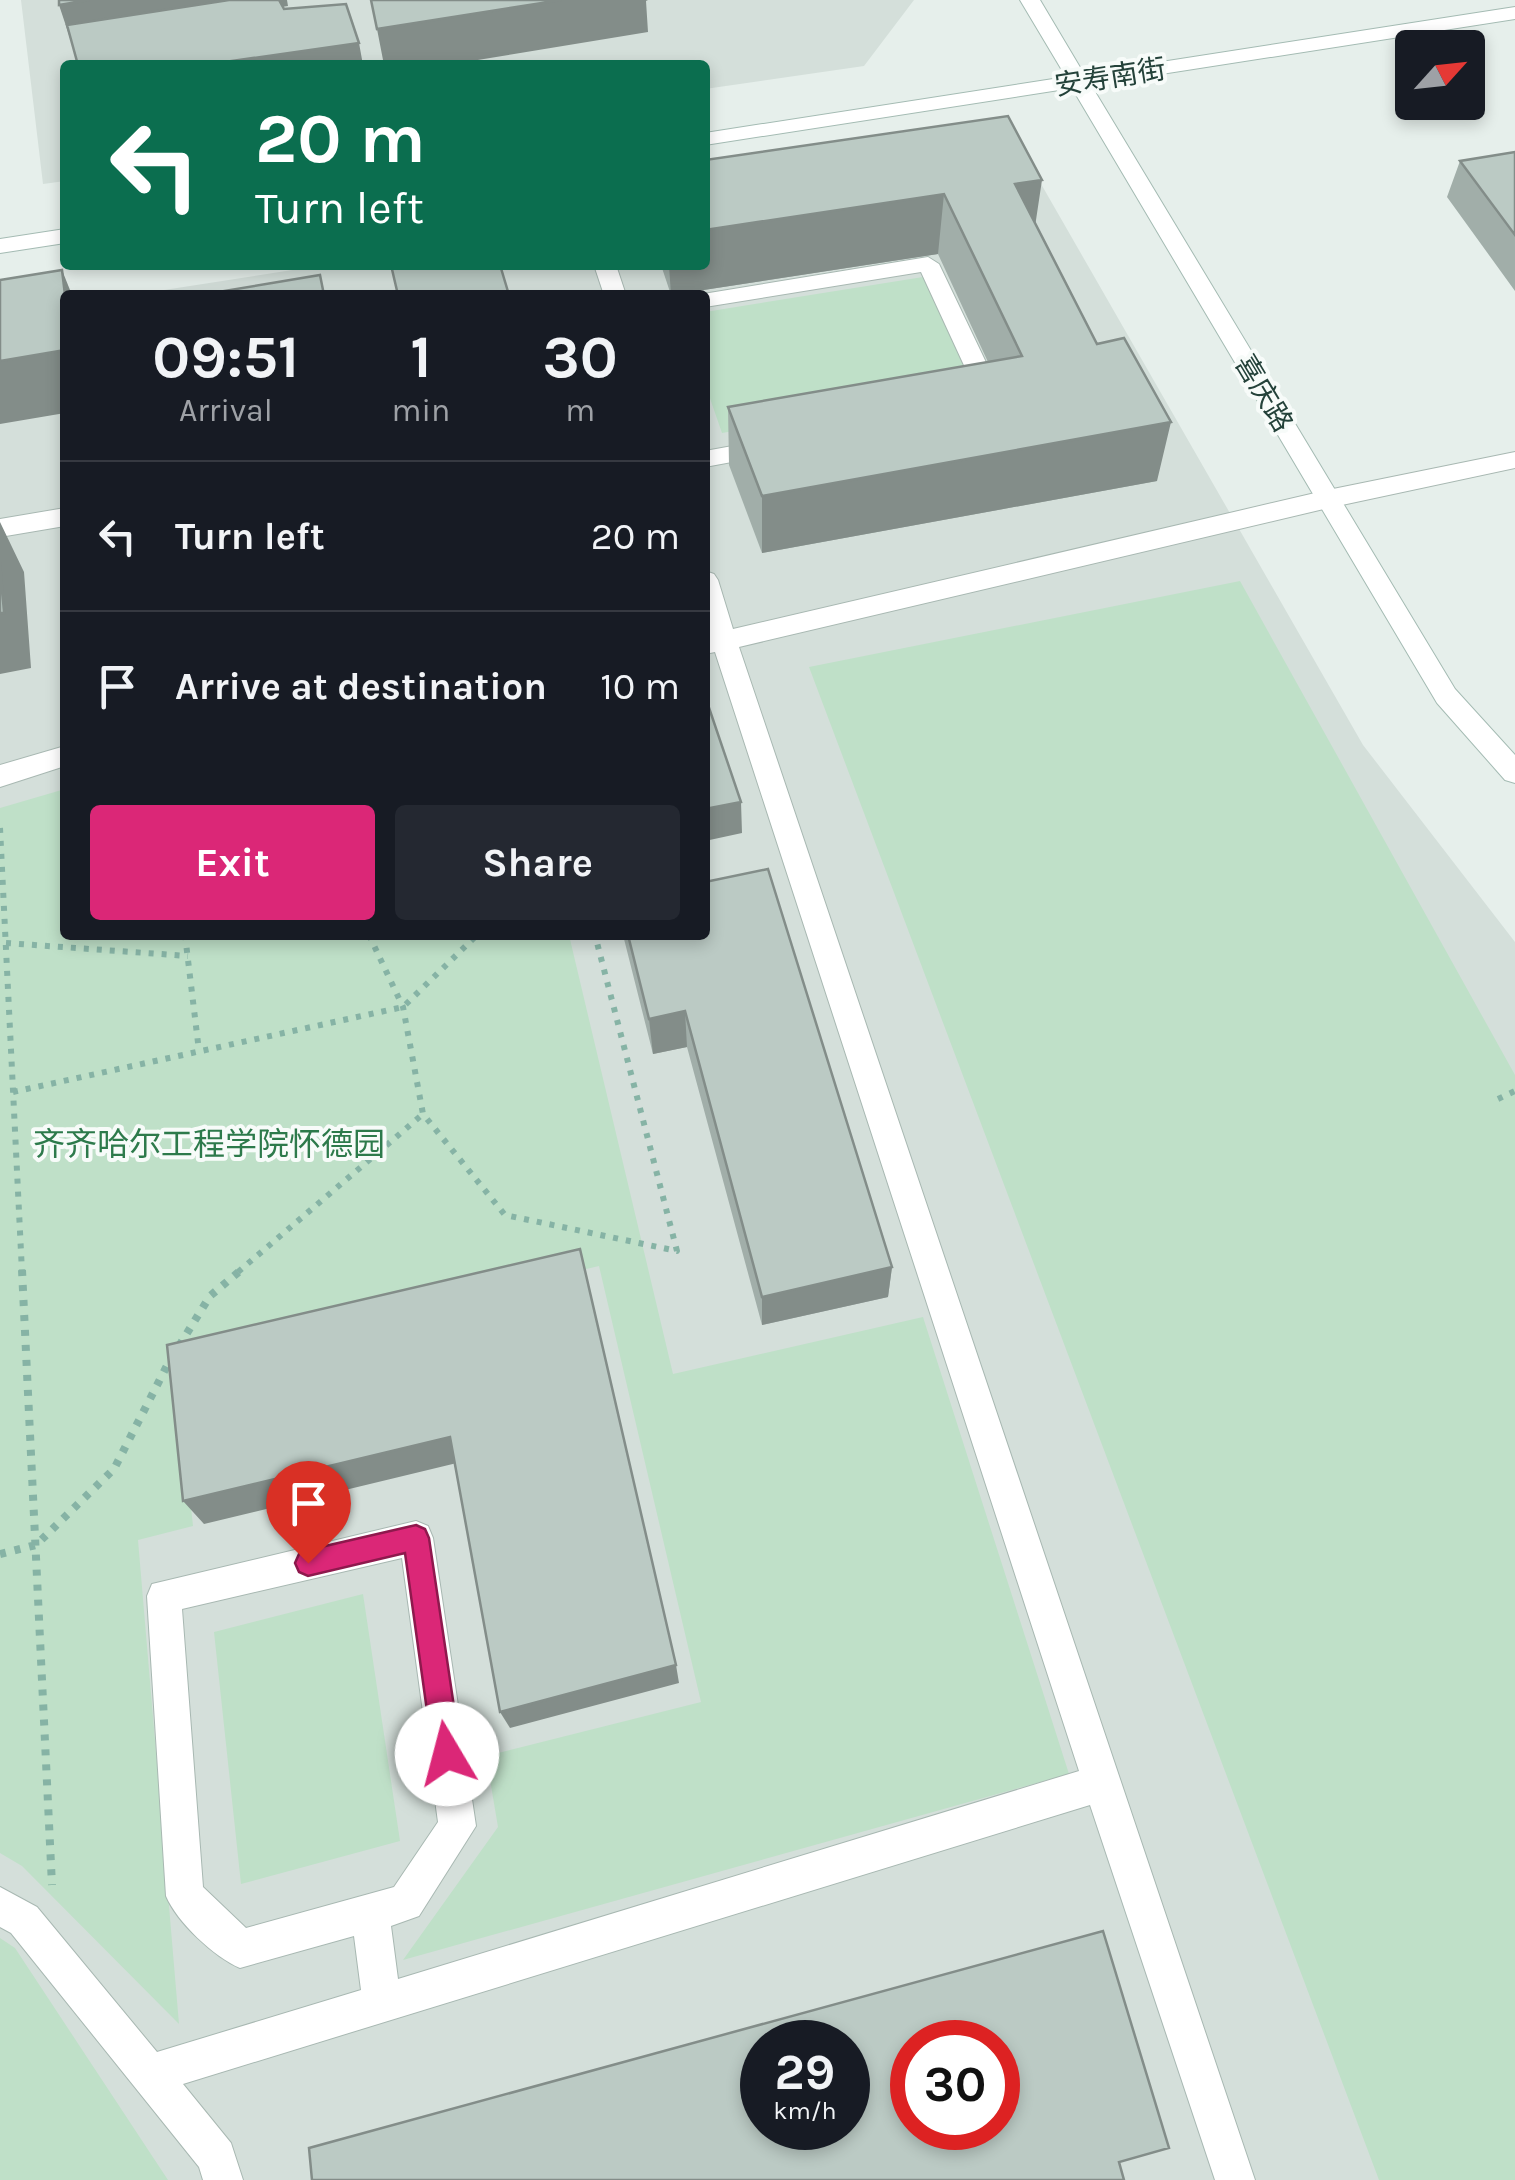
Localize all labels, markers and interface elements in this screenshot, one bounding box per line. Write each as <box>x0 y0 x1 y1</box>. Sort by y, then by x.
north arrow <box>1395 30 1485 120</box>
map controls <box>1395 30 1485 120</box>
street label: 安寿南街 <box>1052 52 1168 102</box>
text: 20 m <box>255 98 426 180</box>
icon: left <box>90 100 220 230</box>
text: Turn left <box>255 182 424 234</box>
text: 09:51 <box>152 322 299 392</box>
text: 1 <box>410 322 432 392</box>
text: 30 <box>542 322 618 392</box>
street label: 喜庆路 <box>1228 348 1300 438</box>
text: Arrival <box>179 392 273 429</box>
text: min <box>391 392 450 429</box>
text: m <box>565 392 595 429</box>
icon: left <box>90 509 145 564</box>
text: Turn left <box>175 514 325 559</box>
text: 20 m <box>591 514 680 559</box>
icon: arrive <box>90 659 145 714</box>
text: Arrive at destination <box>175 664 547 709</box>
text: 10 m <box>600 664 680 709</box>
button: Exit <box>90 805 375 920</box>
button: Share <box>395 805 680 920</box>
park label: 齐齐哈尔工程学院怀德园 <box>33 1126 385 1163</box>
pin <box>266 1461 351 1564</box>
icon: arrive <box>281 1476 336 1531</box>
position arrow <box>395 1702 499 1806</box>
speed limit sign: 30 <box>890 2020 1020 2150</box>
text: 29 <box>775 2043 835 2102</box>
text: km/h <box>773 2096 837 2125</box>

